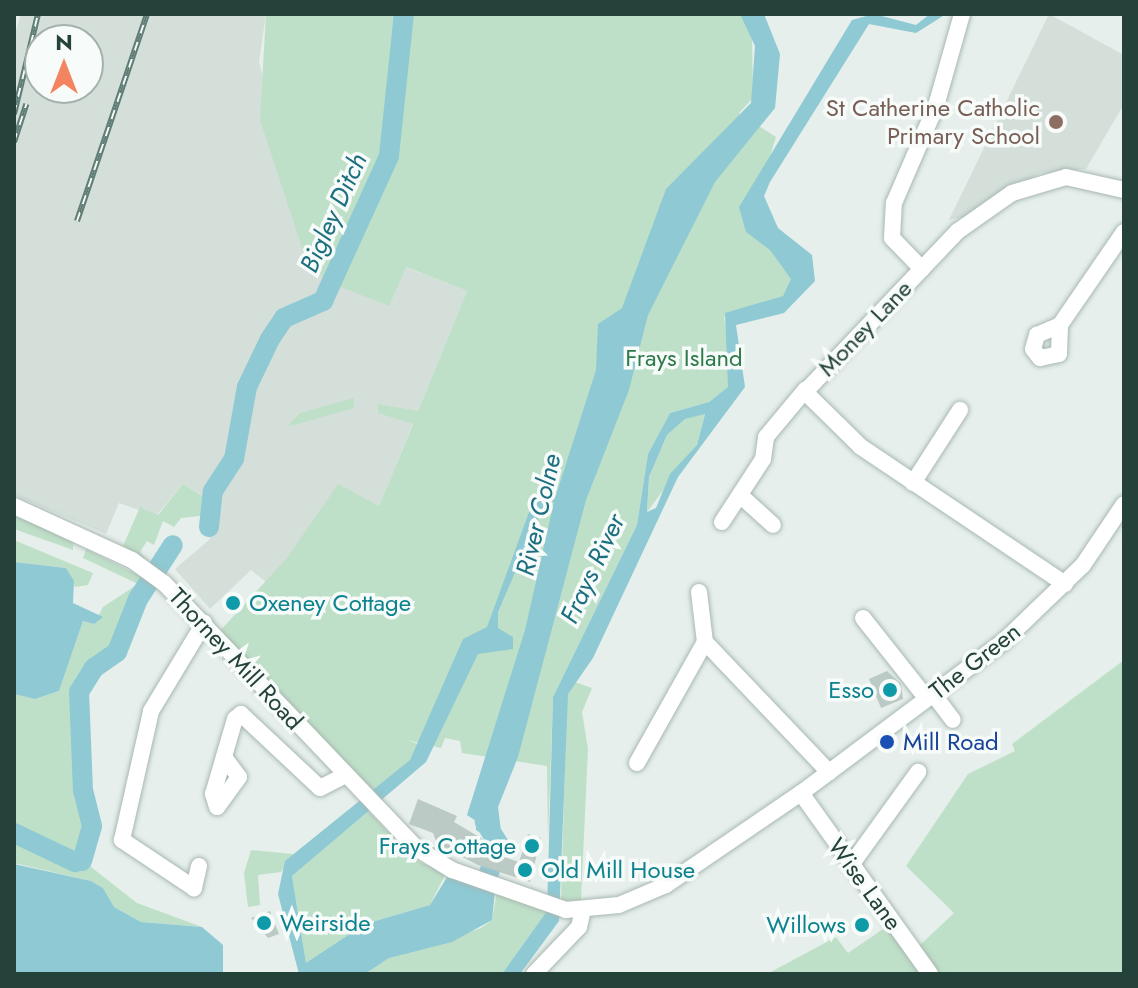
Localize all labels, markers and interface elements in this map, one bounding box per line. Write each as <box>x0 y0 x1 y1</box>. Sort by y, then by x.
north arrow <box>24 24 104 104</box>
text: N <box>55 26 73 58</box>
place label: St Catherine Catholic Primary School <box>826 94 1040 150</box>
marker: St Catherine Catholic Primary School <box>1047 113 1065 131</box>
water label: Bigley Ditch <box>294 148 374 278</box>
street label: Money Lane <box>812 274 918 382</box>
park label: Frays Island <box>625 344 743 372</box>
water label: River Colne <box>510 451 568 579</box>
water label: Frays River <box>554 509 632 629</box>
street label: Thorney Mill Road <box>163 582 309 736</box>
place label: Oxeney Cottage <box>249 589 411 617</box>
marker: Oxeney Cottage <box>224 594 242 612</box>
street label: The Green <box>924 617 1026 705</box>
place label: Esso <box>828 676 874 704</box>
marker: Esso <box>881 681 899 699</box>
place label: Mill Road <box>903 728 999 756</box>
marker: Mill Road <box>878 733 896 751</box>
place label: Frays Cottage <box>379 832 516 860</box>
street label: Wise Lane <box>822 832 908 936</box>
marker: Frays Cottage <box>523 837 541 855</box>
place label: Old Mill House <box>541 856 695 884</box>
marker: Old Mill House <box>516 861 534 879</box>
place label: Weirside <box>280 909 371 937</box>
place label: Willows <box>766 911 846 939</box>
marker: Weirside <box>255 914 273 932</box>
marker: Willows <box>853 916 871 934</box>

